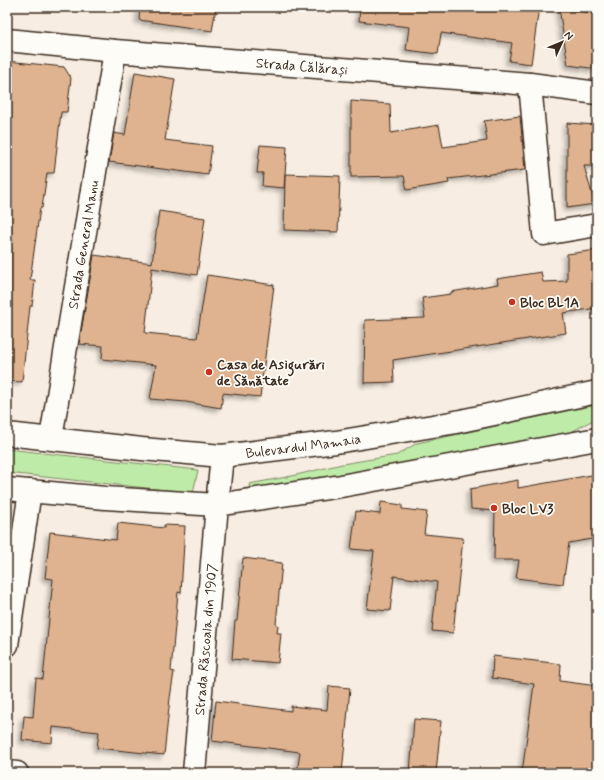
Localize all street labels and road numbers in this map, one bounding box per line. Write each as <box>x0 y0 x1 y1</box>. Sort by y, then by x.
street label: Strada Călărași <box>255 54 349 79</box>
street label: Strada General Manu <box>64 179 103 311</box>
street label: Bulevardul Mamaia <box>245 430 363 463</box>
street label: Strada Răscoala din 1907 <box>191 562 222 716</box>

